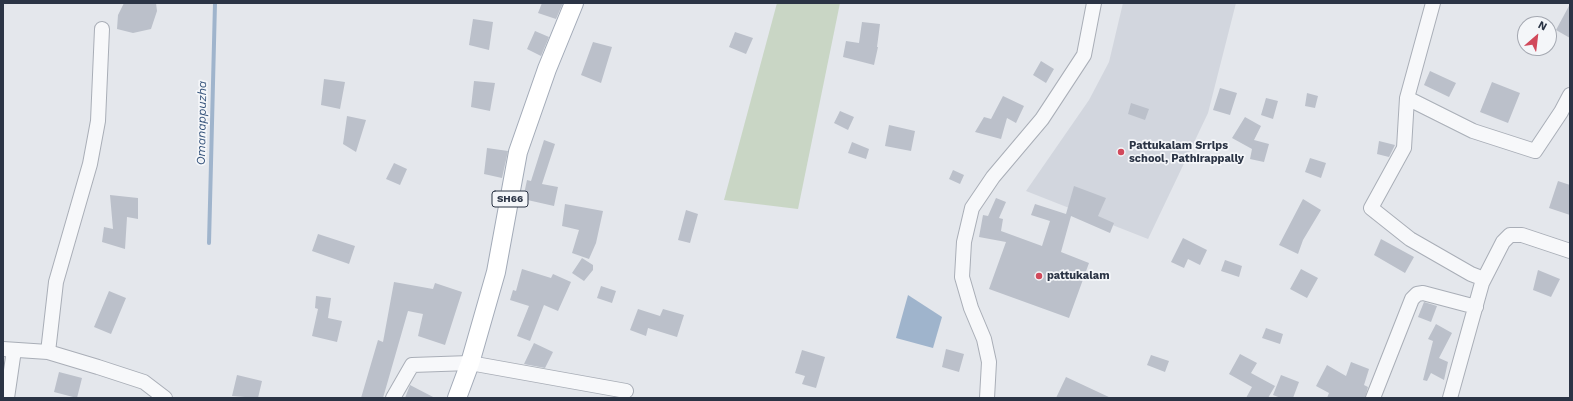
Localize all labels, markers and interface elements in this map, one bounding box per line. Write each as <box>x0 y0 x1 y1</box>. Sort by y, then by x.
north arrow <box>1517 16 1557 56</box>
text: N <box>1536 18 1549 33</box>
water label: Omanappuzha <box>194 81 210 165</box>
place label: Pattukalam Srrlps school, Pathirappally <box>1129 139 1244 165</box>
marker: Pattukalam Srrlps school, Pathirappally <box>1116 147 1126 157</box>
road number: SH66 <box>492 191 528 207</box>
place label: pattukalam <box>1047 269 1110 283</box>
marker: pattukalam <box>1034 271 1044 281</box>

